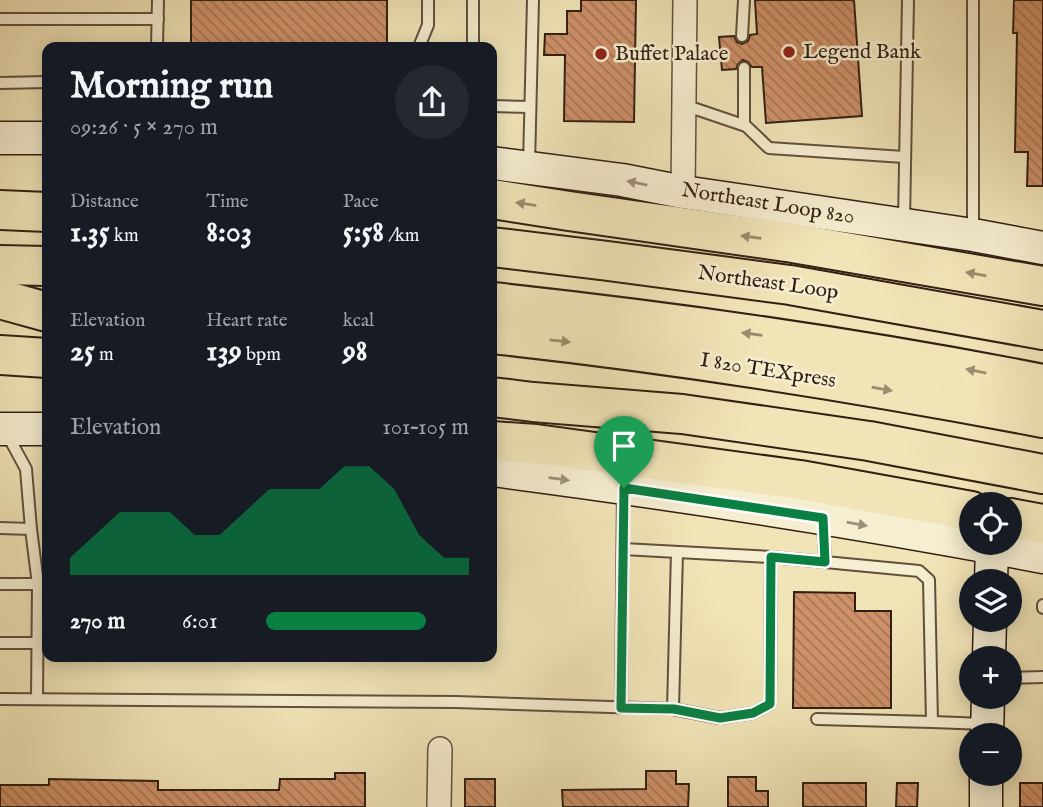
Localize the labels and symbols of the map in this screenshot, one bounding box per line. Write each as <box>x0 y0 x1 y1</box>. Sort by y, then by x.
place label: Legend Bank <box>803 39 922 66</box>
place label: Buffet Palace <box>615 41 729 68</box>
marker: Legend Bank <box>781 44 797 60</box>
marker: Buffet Palace <box>593 46 609 62</box>
street label: Northeast Loop 820 <box>680 177 856 231</box>
one-way arrow <box>626 178 648 189</box>
one-way arrow <box>515 198 537 209</box>
one-way arrow <box>740 231 762 242</box>
street label: Northeast Loop <box>696 260 840 306</box>
one-way arrow <box>965 268 987 279</box>
one-way arrow <box>740 328 762 339</box>
one-way arrow <box>549 336 571 347</box>
street label: I 820 TEXpress <box>698 347 838 395</box>
one-way arrow <box>965 365 987 376</box>
one-way arrow <box>871 384 893 395</box>
pin <box>594 416 654 488</box>
one-way arrow <box>549 474 571 485</box>
one-way arrow <box>846 518 868 529</box>

